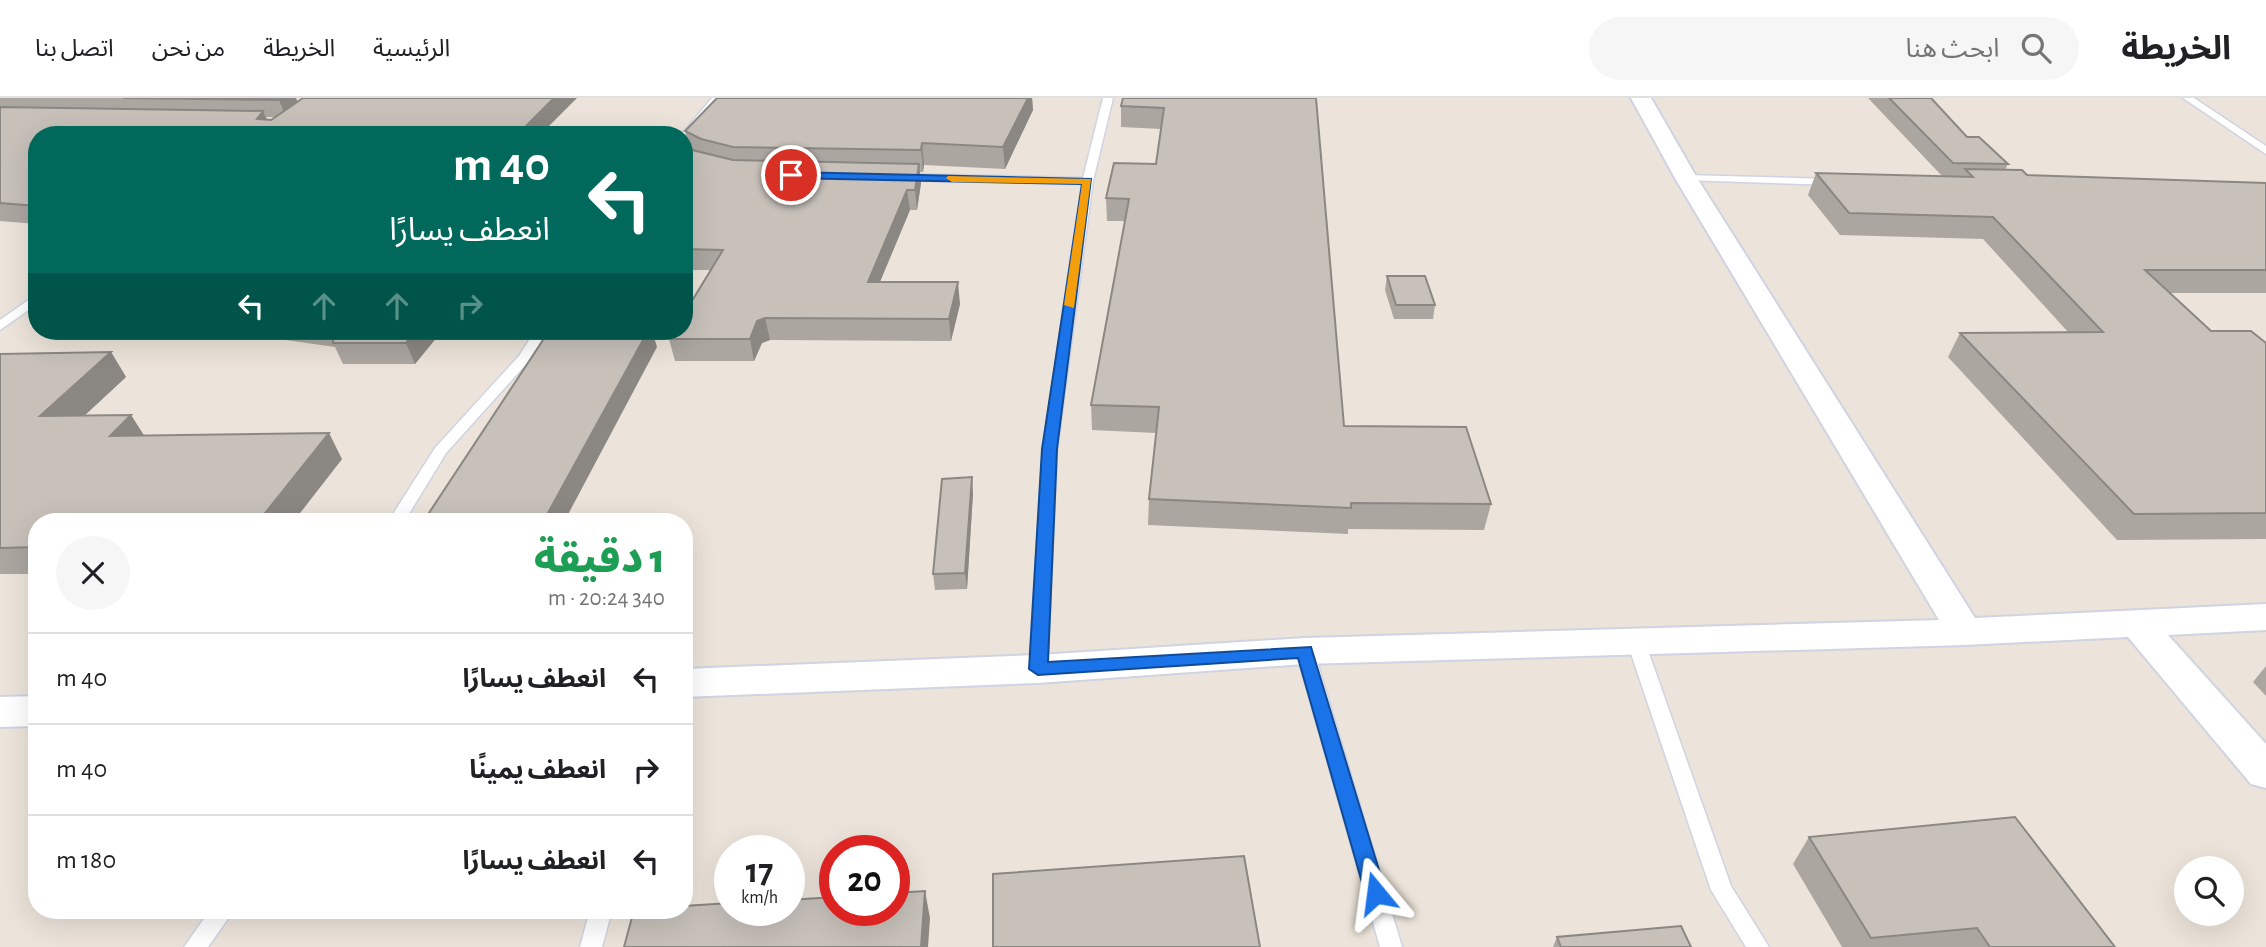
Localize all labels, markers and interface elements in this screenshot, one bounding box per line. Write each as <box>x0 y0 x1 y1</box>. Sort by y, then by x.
search box <box>1589 17 2079 80</box>
icon: search <box>2017 29 2055 67</box>
text: الخريطة <box>2121 33 2231 66</box>
text: ابحث هنا <box>1906 36 1999 62</box>
text: اتصل بنا <box>35 37 114 61</box>
text: من نحن <box>152 37 225 61</box>
text: الخريطة <box>263 37 335 61</box>
text: الرئيسية <box>373 37 450 61</box>
text: 40 m <box>453 141 550 190</box>
pin <box>761 145 821 205</box>
icon: left <box>574 154 665 245</box>
icon: arrive <box>772 156 810 194</box>
text: انعطف يسارًا <box>389 214 550 246</box>
icon: left <box>232 287 270 325</box>
icon: ahead <box>305 287 343 325</box>
icon: ahead <box>378 287 416 325</box>
icon: right <box>451 287 489 325</box>
button: close <box>56 536 130 610</box>
text: 1 دقيقة <box>534 538 665 580</box>
text: 340 m · 20:24 <box>548 587 665 610</box>
icon: left <box>627 660 665 698</box>
text: 40 m <box>56 665 107 691</box>
text: انعطف يسارًا <box>462 666 606 692</box>
icon: right <box>627 751 665 789</box>
text: 40 m <box>56 756 107 782</box>
text: انعطف يمينًا <box>469 757 606 783</box>
speed limit sign: 20 <box>819 835 910 926</box>
icon: left <box>627 842 665 880</box>
text: 180 m <box>56 847 116 873</box>
text: انعطف يسارًا <box>462 848 606 874</box>
text: 17 <box>746 854 773 889</box>
position arrow <box>1339 856 1413 930</box>
map controls <box>2174 856 2244 926</box>
button: search <box>2174 856 2244 926</box>
text: km/h <box>741 889 778 907</box>

